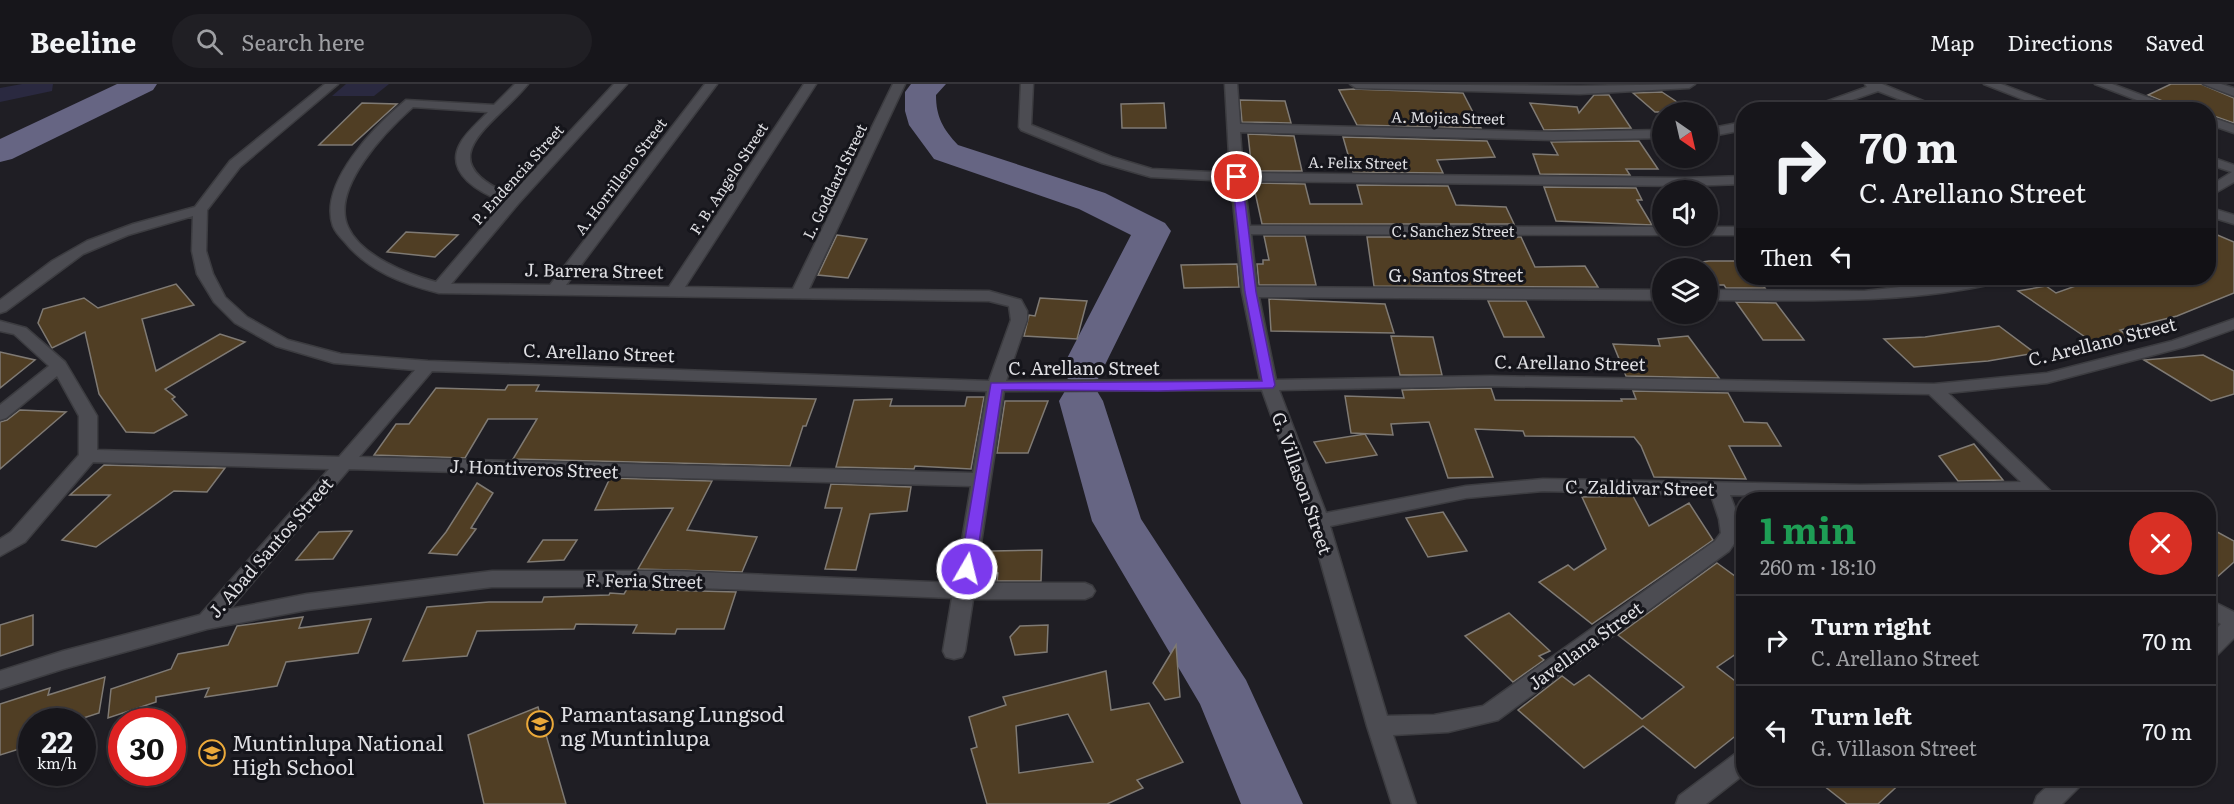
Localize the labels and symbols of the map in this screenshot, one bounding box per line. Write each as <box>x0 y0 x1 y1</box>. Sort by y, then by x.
north arrow <box>1652 102 1718 168</box>
street label: A. Mojica Street <box>1391 105 1505 129</box>
street label: A. Horrilleno Street <box>568 113 672 239</box>
street label: F. B. Angelo Street <box>683 117 773 239</box>
street label: P. Endencia Street <box>466 119 568 229</box>
street label: L. Goddard Street <box>796 119 872 243</box>
street label: A. Felix Street <box>1308 150 1408 174</box>
pin <box>1211 151 1262 202</box>
street label: C. Sanchez Street <box>1391 219 1515 242</box>
street label: J. Barrera Street <box>524 255 665 285</box>
street label: G. Santos Street <box>1388 261 1524 288</box>
street label: C. Arellano Street <box>2025 309 2179 372</box>
street label: C. Arellano Street <box>523 336 676 368</box>
street label: C. Arellano Street <box>1494 347 1647 377</box>
street label: C. Arellano Street <box>1008 354 1160 381</box>
street label: G. Villason Street <box>1266 408 1340 559</box>
street label: J. Hontiveros Street <box>449 452 620 484</box>
street label: J. Abad Santos Street <box>201 470 339 623</box>
street label: C. Zaldivar Street <box>1565 472 1716 502</box>
position arrow <box>935 537 999 601</box>
street label: F. Feria Street <box>585 565 704 595</box>
street label: Javellana Street <box>1522 594 1648 696</box>
place label: Pamantasang Lungsod ng Muntinlupa <box>560 697 785 752</box>
speed limit sign: 30 <box>108 708 186 786</box>
school or university icon: Pamantasang Lungsod ng Muntinlupa <box>525 709 555 739</box>
place label: Muntinlupa National High School <box>232 726 444 781</box>
school or university icon: Muntinlupa National High School <box>197 738 227 768</box>

